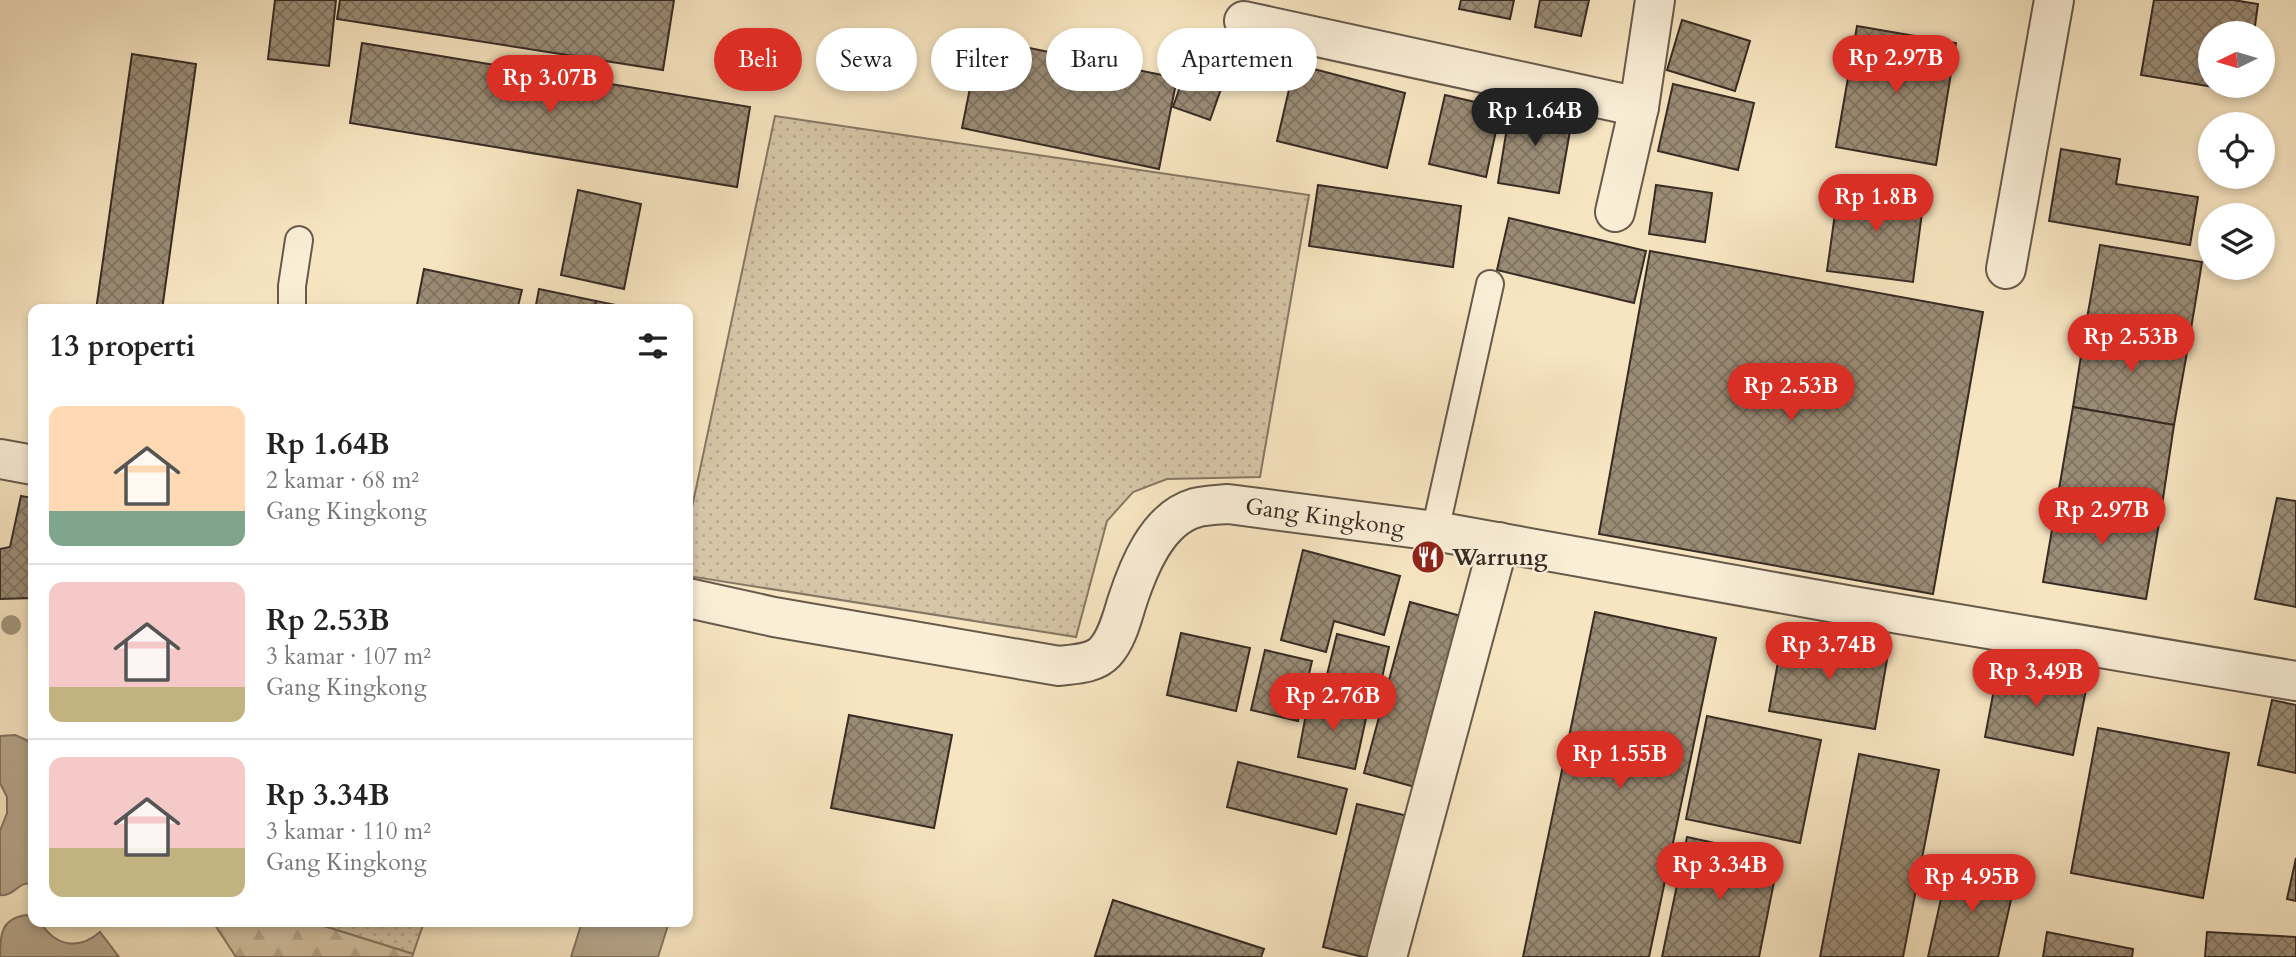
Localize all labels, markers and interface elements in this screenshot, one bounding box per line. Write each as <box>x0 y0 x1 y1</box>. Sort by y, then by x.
north arrow <box>2198 21 2275 98</box>
map controls <box>2198 21 2275 280</box>
chip: Beli <box>714 28 802 91</box>
chip: Sewa <box>816 28 917 91</box>
chip: Filter <box>931 28 1032 91</box>
chip: Baru <box>1046 28 1143 91</box>
chip: Apartemen <box>1157 28 1317 91</box>
pin: Rp 2.97B <box>1824 36 1968 95</box>
text: Rp 2.97B <box>1849 42 1943 73</box>
pin: Rp 3.07B <box>478 55 622 115</box>
text: Rp 3.07B <box>503 62 597 93</box>
pin: Rp 1.64B <box>1463 88 1607 148</box>
text: Rp 1.64B <box>1488 95 1582 126</box>
button: locate <box>2198 112 2275 189</box>
pin: Rp 1.8B <box>1811 174 1941 234</box>
text: Rp 1.8B <box>1834 181 1918 212</box>
button: layers <box>2198 203 2275 280</box>
pin: Rp 2.53B <box>2059 314 2203 374</box>
text: Rp 2.53B <box>2084 321 2178 352</box>
text: 13 properti <box>49 326 195 367</box>
icon: filters <box>634 327 672 365</box>
pin: Rp 2.53B <box>1719 364 1863 423</box>
text: Rp 2.53B <box>1744 370 1838 401</box>
text: Rp 1.64B <box>266 424 390 465</box>
icon: home <box>105 434 189 518</box>
text: 2 kamar · 68 m² <box>266 465 419 496</box>
pin: Rp 2.97B <box>2030 488 2174 547</box>
street label: Gang Kingkong <box>1243 490 1407 544</box>
text: Rp 2.97B <box>2055 494 2149 525</box>
text: Gang Kingkong <box>266 496 427 527</box>
restaurant icon: Warrung <box>1409 538 1447 576</box>
place label: Warrung <box>1451 542 1548 573</box>
text: Rp 2.53B <box>266 600 390 641</box>
icon: home <box>105 610 189 694</box>
pin: Rp 3.74B <box>1757 622 1901 682</box>
text: Rp 3.74B <box>1782 629 1876 660</box>
text: 3 kamar · 107 m² <box>266 641 431 672</box>
pin: Rp 3.49B <box>1964 650 2108 709</box>
text: Rp 3.49B <box>1989 656 2083 687</box>
text: Gang Kingkong <box>266 672 427 703</box>
pin: Rp 2.76B <box>1261 674 1405 733</box>
text: Rp 2.76B <box>1286 680 1380 711</box>
pin: Rp 1.55B <box>1548 732 1692 791</box>
text: Rp 1.55B <box>1573 738 1667 769</box>
text: Rp 3.34B <box>266 775 390 816</box>
icon: home <box>105 785 189 869</box>
text: 3 kamar · 110 m² <box>266 816 431 847</box>
pin: Rp 3.34B <box>1648 842 1792 902</box>
text: Gang Kingkong <box>266 847 427 878</box>
text: Rp 3.34B <box>1673 849 1767 880</box>
pin: Rp 4.95B <box>1900 855 2044 914</box>
text: Rp 4.95B <box>1925 861 2019 892</box>

